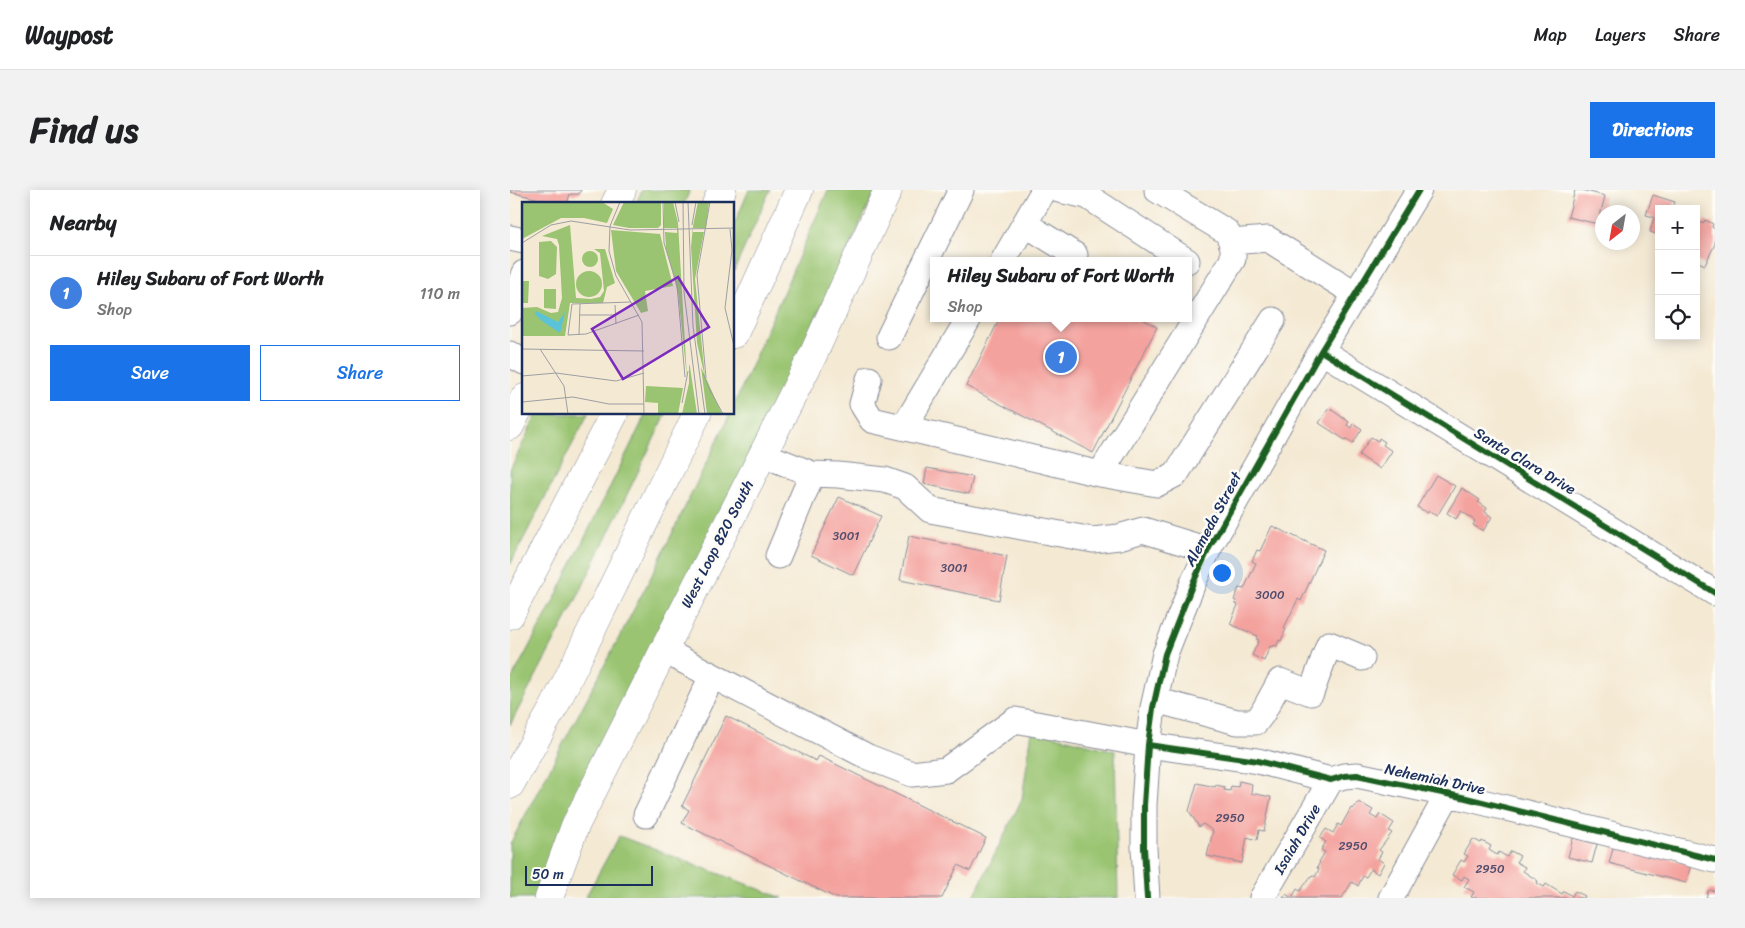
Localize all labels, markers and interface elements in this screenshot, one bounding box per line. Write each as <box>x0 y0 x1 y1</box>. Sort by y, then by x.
text: Waypost <box>25 14 113 56</box>
text: Map <box>1534 19 1567 51</box>
text: Layers <box>1595 19 1646 51</box>
text: Share <box>1674 19 1720 51</box>
text: Find us <box>30 99 138 161</box>
button: Directions <box>1590 102 1715 158</box>
inset map <box>522 202 735 415</box>
text: Nearby <box>50 204 116 242</box>
north arrow <box>1595 205 1640 250</box>
map controls <box>1655 205 1700 340</box>
button: + <box>1655 205 1700 250</box>
button: − <box>1655 250 1700 295</box>
popup <box>930 257 1192 322</box>
text: Hiley Subaru of Fort Worth <box>948 259 1174 292</box>
text: Hiley Subaru of Fort Worth <box>97 262 324 295</box>
text: 1 <box>63 279 69 308</box>
text: 110 m <box>420 279 460 308</box>
text: Shop <box>948 292 983 321</box>
text: Shop <box>97 295 132 324</box>
button: locate <box>1655 295 1700 340</box>
pin: 1 <box>1045 338 1077 376</box>
button: Save <box>50 345 250 401</box>
button: Share <box>260 345 460 401</box>
street label: Santa Clara Drive <box>1469 420 1581 502</box>
street label: Alemeda Street <box>1177 466 1249 572</box>
street label: West Loop 820 South <box>673 475 761 613</box>
house number: 3001 <box>833 525 859 547</box>
house number: 3001 <box>941 557 967 579</box>
your location <box>1209 560 1235 586</box>
house number: 3000 <box>1255 584 1285 606</box>
street label: Nehemiah Drive <box>1382 756 1488 802</box>
street label: Isaiah Drive <box>1266 799 1328 880</box>
house number: 2950 <box>1215 807 1245 829</box>
house number: 2950 <box>1338 835 1368 857</box>
house number: 2950 <box>1475 858 1505 880</box>
text: 50 m <box>532 862 564 887</box>
scale bar <box>525 863 652 886</box>

